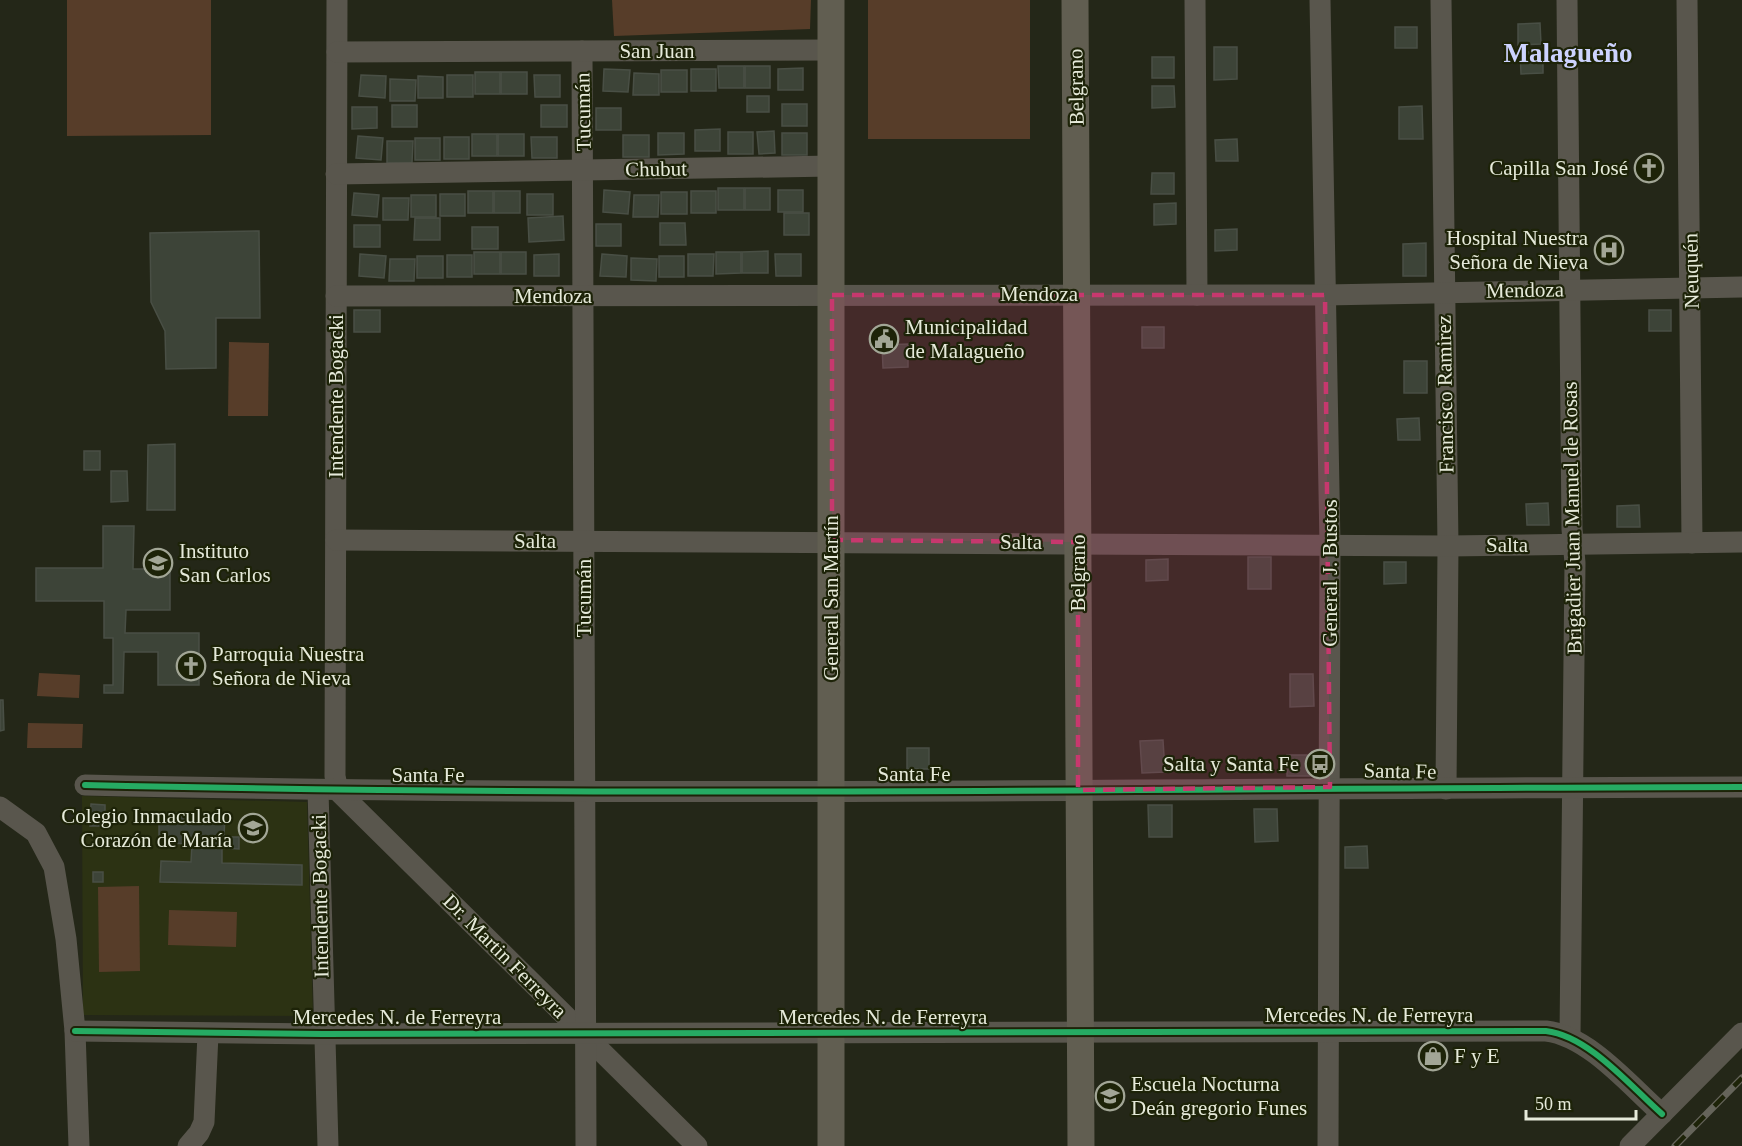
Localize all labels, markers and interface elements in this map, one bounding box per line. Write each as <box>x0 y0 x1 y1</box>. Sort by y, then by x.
district label: Malagueño <box>1503 38 1633 68</box>
street label: San Juan <box>619 39 695 63</box>
street label: Belgrano <box>1063 48 1089 126</box>
street label: Tucumán <box>570 72 596 151</box>
church icon: Capilla San José <box>1633 152 1665 184</box>
street label: Chubut <box>625 156 687 182</box>
place label: Capilla San José <box>1489 156 1628 180</box>
place label: Hospital Nuestra Señora de Nieva <box>1446 226 1589 274</box>
street label: Neuquén <box>1678 232 1704 309</box>
hospital icon: Hospital Nuestra Señora de Nieva <box>1593 234 1625 266</box>
street label: Mendoza <box>1486 277 1565 303</box>
street label: Mendoza <box>1000 282 1079 306</box>
street label: Mendoza <box>514 284 593 308</box>
street label: Intendente Bogacki <box>324 314 348 478</box>
place label: Municipalidad de Malagueño <box>905 315 1028 363</box>
street label: Francisco Ramirez <box>1432 315 1458 473</box>
public building icon: Municipalidad de Malagueño <box>868 323 900 355</box>
street label: Brigadier Juan Manuel de Rosas <box>1558 381 1586 655</box>
street label: General J. Bustos <box>1318 499 1342 647</box>
street label: General San Martín <box>819 515 843 681</box>
street label: Salta <box>514 529 557 553</box>
street label: Salta <box>1000 530 1043 554</box>
street label: Salta <box>1486 533 1529 557</box>
street label: Belgrano <box>1066 535 1090 611</box>
place label: Instituto San Carlos <box>179 539 271 587</box>
school or university icon: Instituto San Carlos <box>142 547 174 579</box>
street label: Tucumán <box>572 558 596 637</box>
place label: Parroquia Nuestra Señora de Nieva <box>212 642 365 690</box>
church icon: Parroquia Nuestra Señora de Nieva <box>175 650 207 682</box>
bus stop icon: Salta y Santa Fe <box>1304 748 1336 780</box>
place label: Salta y Santa Fe <box>1163 752 1299 776</box>
street label: Santa Fe <box>1363 758 1437 784</box>
street label: Santa Fe <box>878 762 950 786</box>
street label: Santa Fe <box>392 763 464 787</box>
place label: Colegio Inmaculado Corazón de María <box>61 804 233 852</box>
school or university icon: Colegio Inmaculado Corazón de María <box>237 812 269 844</box>
street label: Intendente Bogacki <box>307 814 333 978</box>
street label: Dr. Martin Ferreyra <box>438 889 572 1023</box>
street label: Mercedes N. de Ferreyra <box>1265 1003 1474 1027</box>
street label: Mercedes N. de Ferreyra <box>293 1005 502 1029</box>
street label: Mercedes N. de Ferreyra <box>779 1005 988 1029</box>
shop icon: F y E <box>1417 1040 1449 1072</box>
place label: F y E <box>1454 1044 1500 1068</box>
place label: Escuela Nocturna Deán gregorio Funes <box>1131 1072 1307 1120</box>
school or university icon: Escuela Nocturna Deán gregorio Funes <box>1094 1080 1126 1112</box>
scale bar <box>1526 1083 1636 1121</box>
text: 50 m <box>1535 1094 1572 1114</box>

